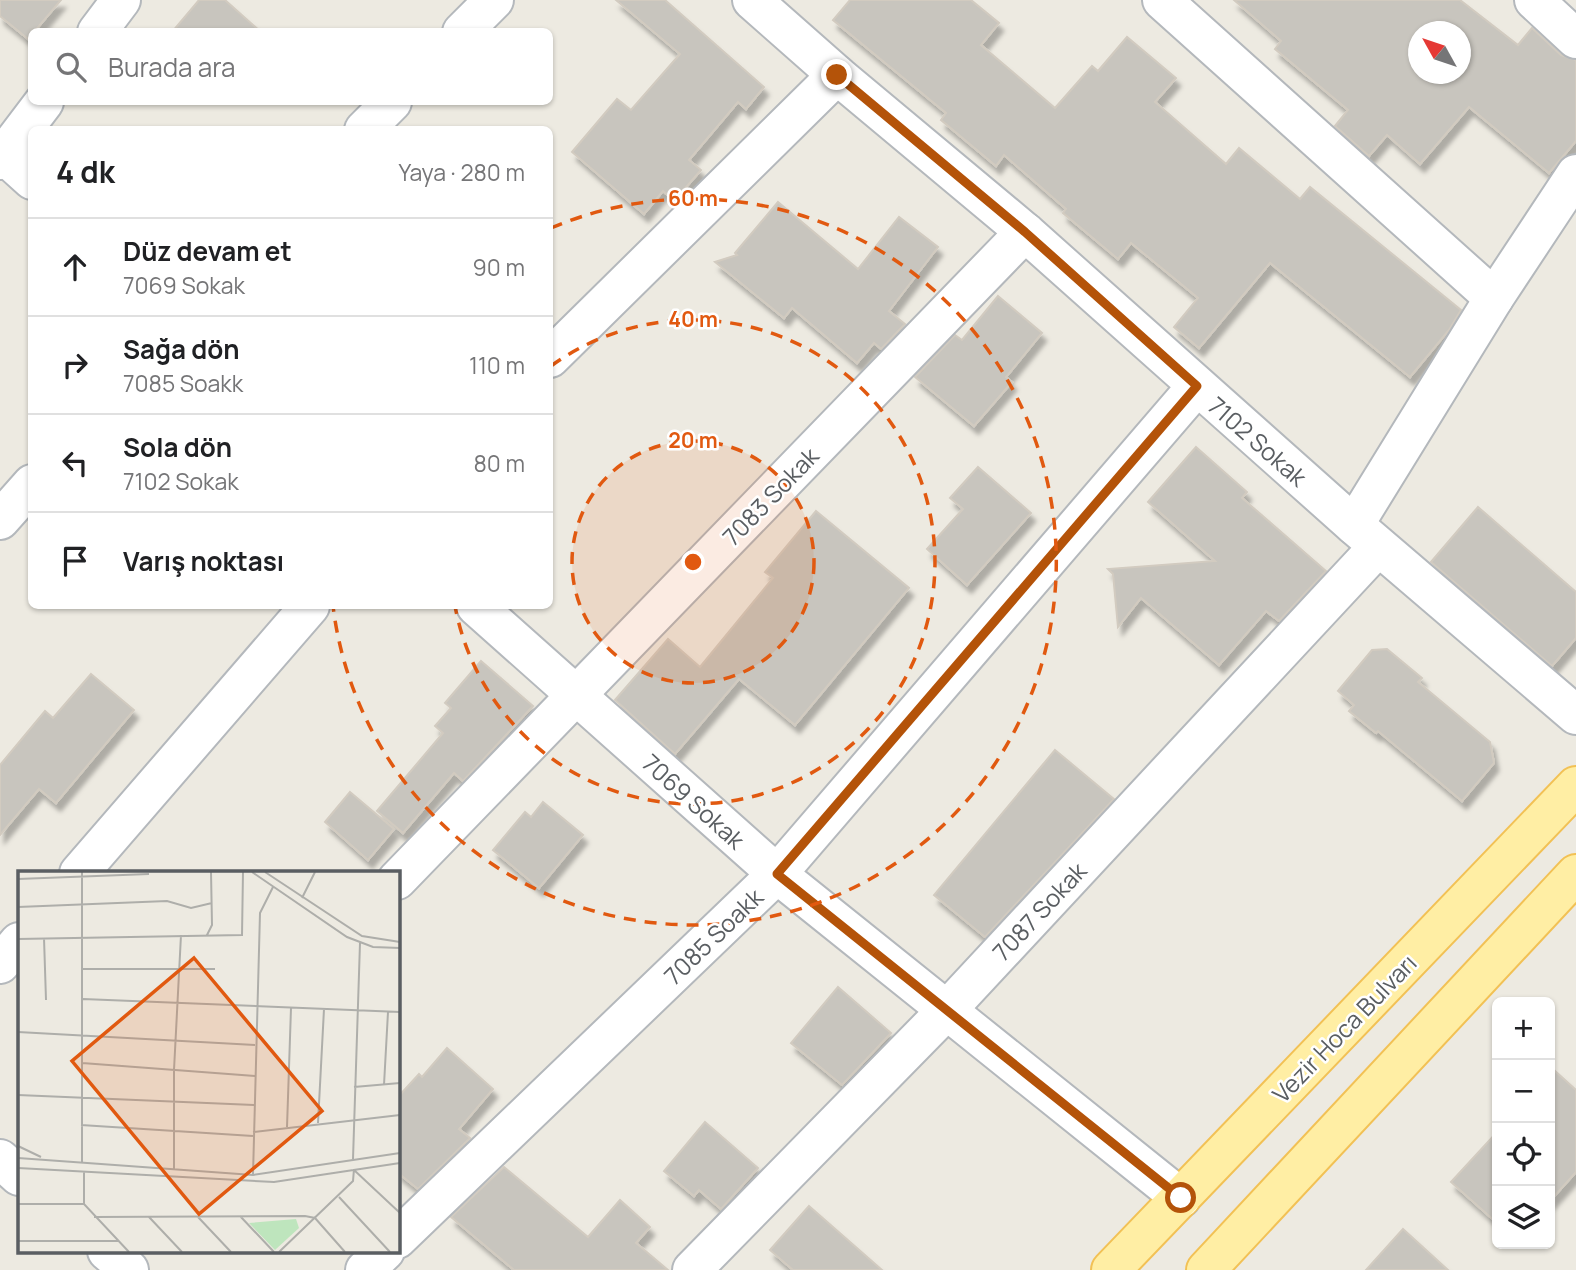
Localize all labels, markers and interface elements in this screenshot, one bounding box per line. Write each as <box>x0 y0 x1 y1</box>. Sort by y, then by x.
north arrow <box>1408 21 1471 84</box>
search box <box>28 28 553 105</box>
icon: search <box>52 48 90 86</box>
text: Burada ara <box>108 49 235 85</box>
route end <box>821 59 852 90</box>
text: 4 dk <box>56 151 115 192</box>
text: Yaya · 280 m <box>399 156 525 188</box>
text: 60 m <box>668 184 718 212</box>
text: Düz devam et <box>123 233 292 269</box>
icon: ahead <box>56 248 94 286</box>
text: 90 m <box>473 251 525 283</box>
text: 7069 Sokak <box>123 269 245 301</box>
text: 40 m <box>668 305 718 333</box>
text: Sağa dön <box>123 331 240 367</box>
icon: right <box>56 346 94 384</box>
text: 110 m <box>469 349 525 381</box>
text: 7085 Soakk <box>123 367 243 399</box>
street label: 7102 Sokak <box>1202 389 1315 494</box>
text: 20 m <box>668 426 718 454</box>
text: Sola dön <box>123 429 232 465</box>
street label: 7083 Sokak <box>715 439 826 552</box>
icon: left <box>56 444 94 482</box>
text: 80 m <box>474 447 525 479</box>
text: 7102 Sokak <box>123 465 239 497</box>
icon: arrive <box>56 542 94 580</box>
text: Varış noktası <box>123 543 284 579</box>
centre of rings <box>681 550 705 574</box>
street label: 7069 Sokak <box>636 746 753 857</box>
street label: 7087 Sokak <box>985 854 1094 967</box>
inset map <box>18 871 399 1252</box>
street label: 7085 Soakk <box>656 880 770 991</box>
street label: Vezir Hoca Bulvarı <box>1265 947 1423 1109</box>
map controls <box>1492 997 1555 1249</box>
button: + <box>1492 997 1555 1060</box>
button: − <box>1492 1060 1555 1123</box>
button: locate <box>1492 1123 1555 1186</box>
route start <box>1165 1182 1196 1213</box>
button: layers <box>1492 1186 1555 1249</box>

